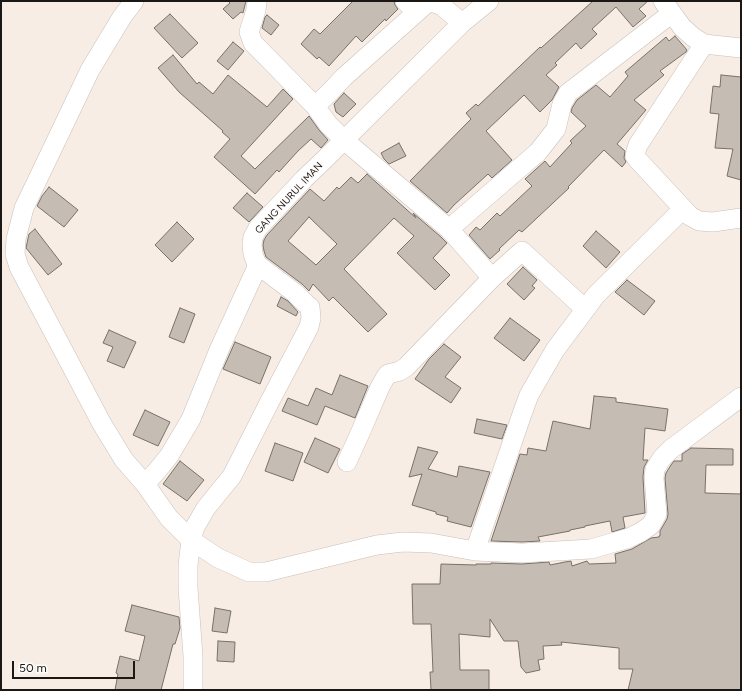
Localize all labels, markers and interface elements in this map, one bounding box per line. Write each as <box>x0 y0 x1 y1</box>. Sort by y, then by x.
street label: GANG NURUL IMAN <box>253 160 325 236</box>
scale bar <box>14 653 137 679</box>
text: 50 m <box>19 661 47 675</box>

